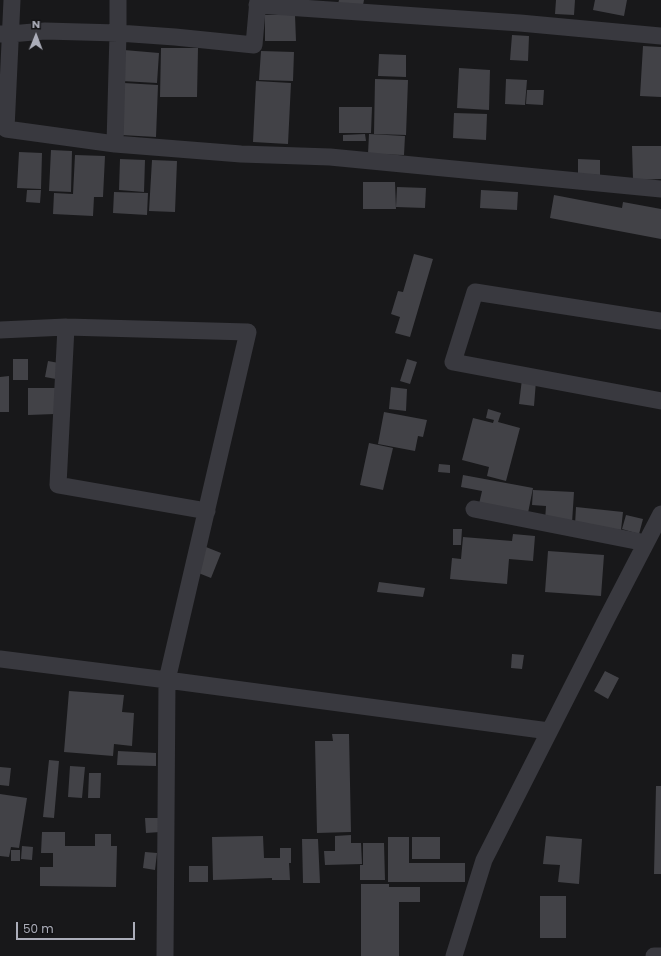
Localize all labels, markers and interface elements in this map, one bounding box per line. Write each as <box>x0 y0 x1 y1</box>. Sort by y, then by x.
north arrow <box>16 16 56 56</box>
text: N <box>32 16 40 32</box>
scale bar <box>18 914 137 940</box>
text: 50 m <box>23 920 54 937</box>

